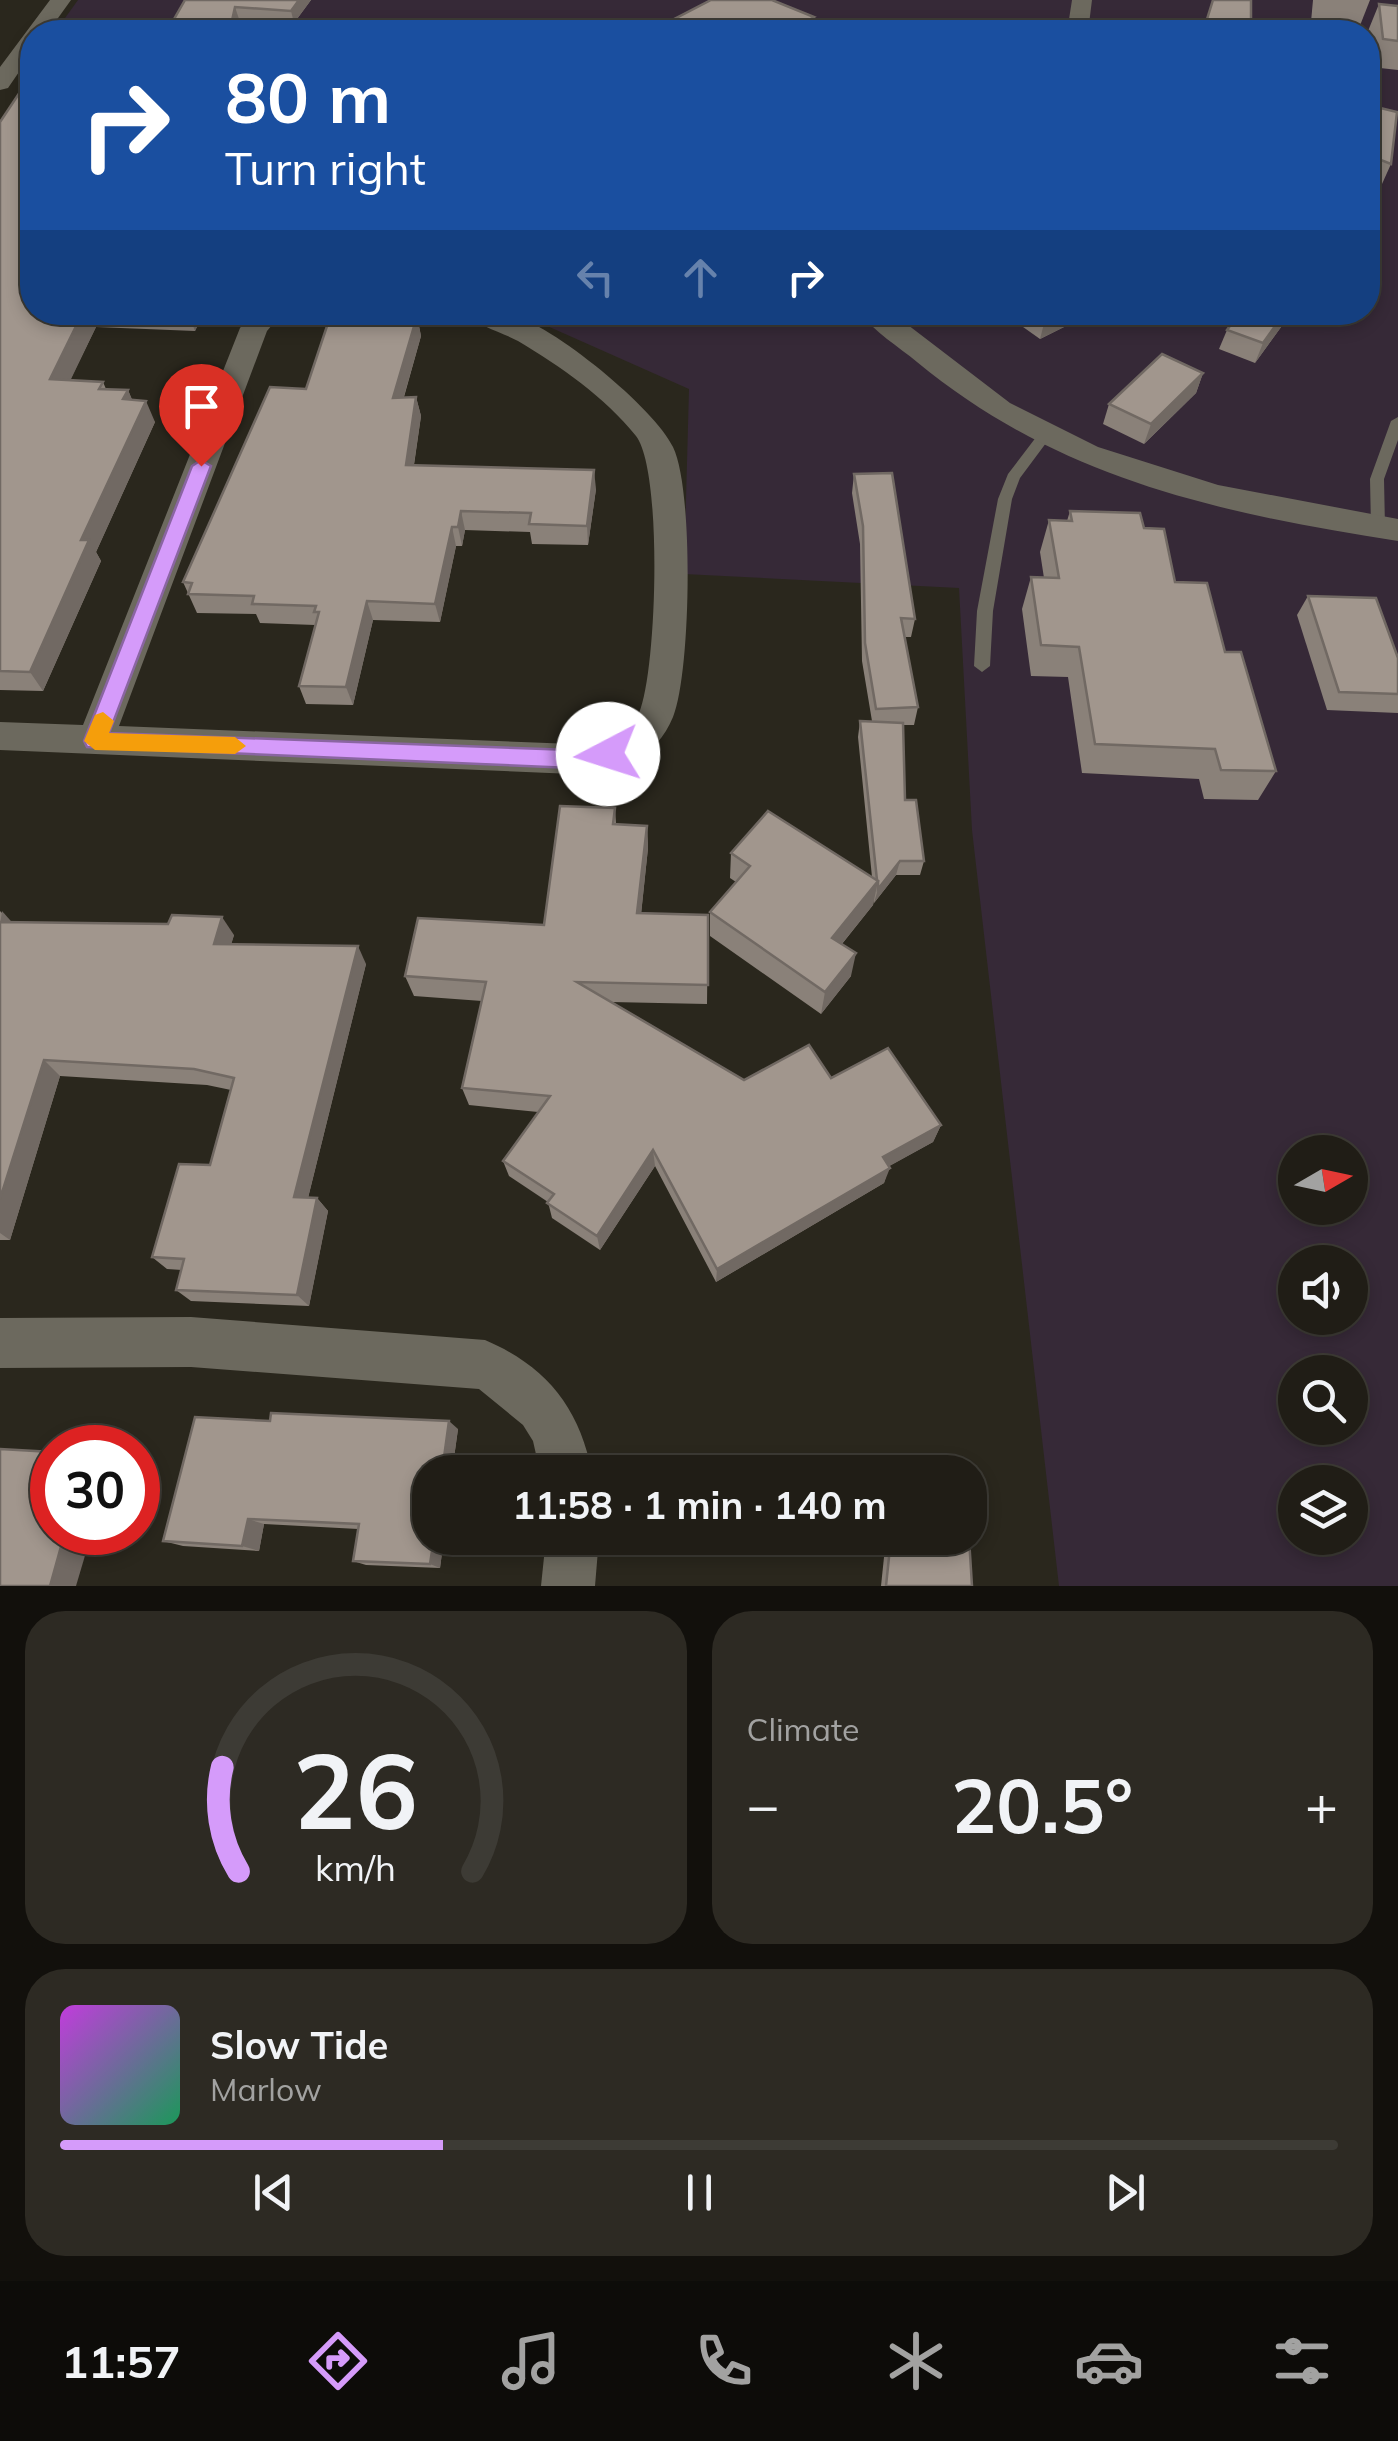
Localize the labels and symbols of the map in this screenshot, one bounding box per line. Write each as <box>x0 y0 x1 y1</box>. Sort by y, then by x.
pin <box>159 364 244 467</box>
position arrow <box>556 702 660 806</box>
north arrow <box>1278 1135 1368 1225</box>
speed limit sign: 30 <box>30 1425 160 1555</box>

